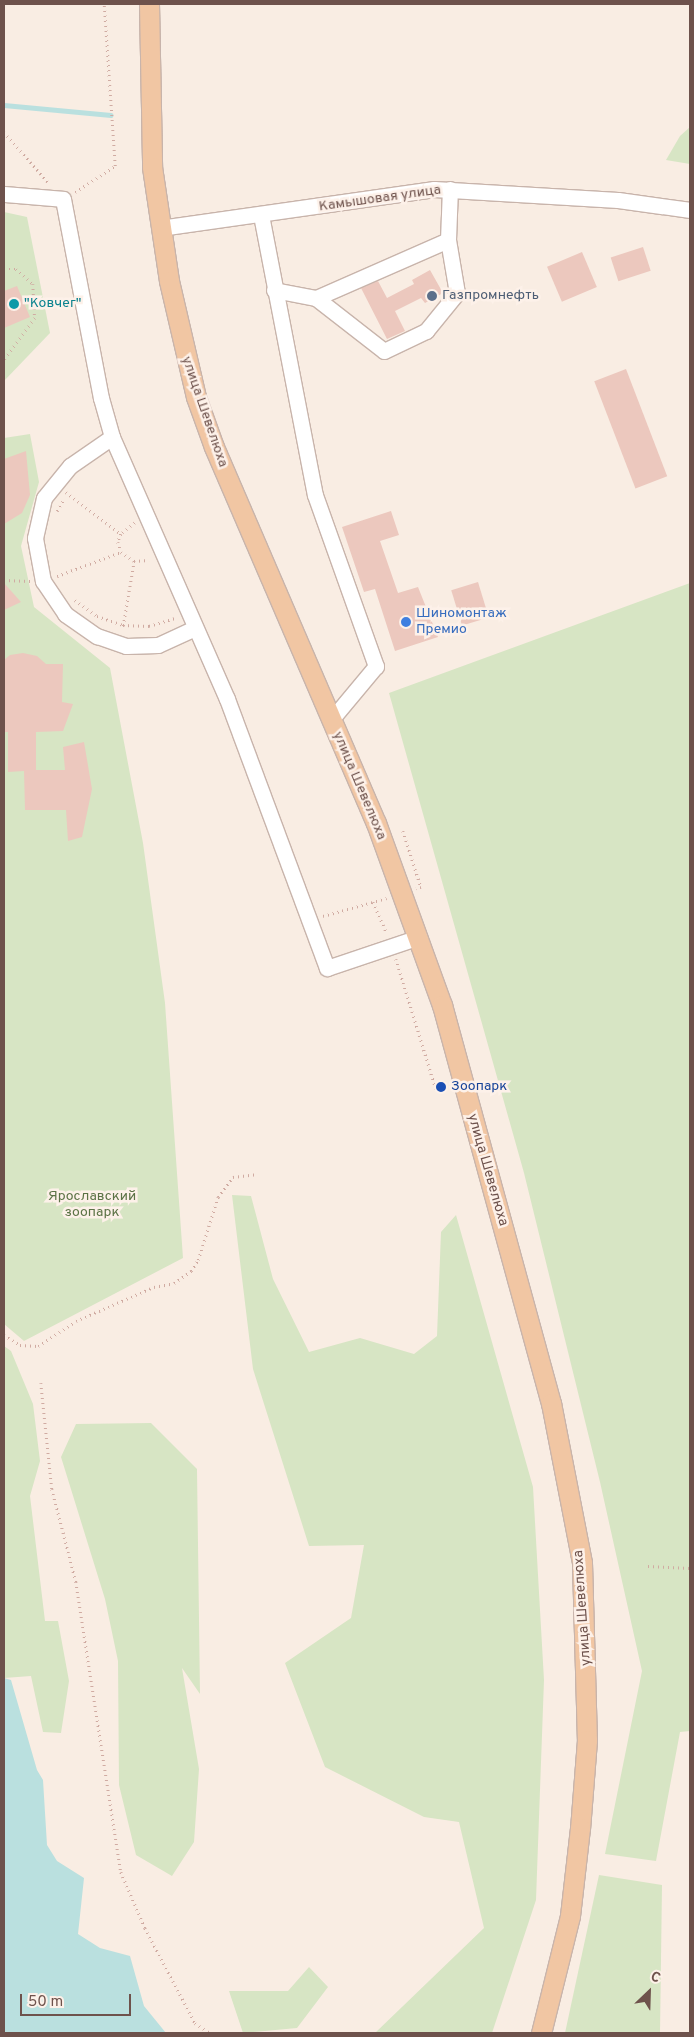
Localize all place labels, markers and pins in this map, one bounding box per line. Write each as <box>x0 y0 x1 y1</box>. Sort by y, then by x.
place label: Газпромнефть <box>442 288 539 304</box>
marker: Газпромнефть <box>426 290 438 302</box>
place label: "Ковчег" <box>24 296 81 312</box>
marker: "Ковчег" <box>8 298 20 310</box>
place label: Шиномонтаж Премио <box>416 606 507 638</box>
marker: Шиномонтаж Премио <box>400 616 412 628</box>
place label: Зоопарк <box>451 1079 507 1095</box>
marker: Зоопарк <box>435 1081 447 1093</box>

